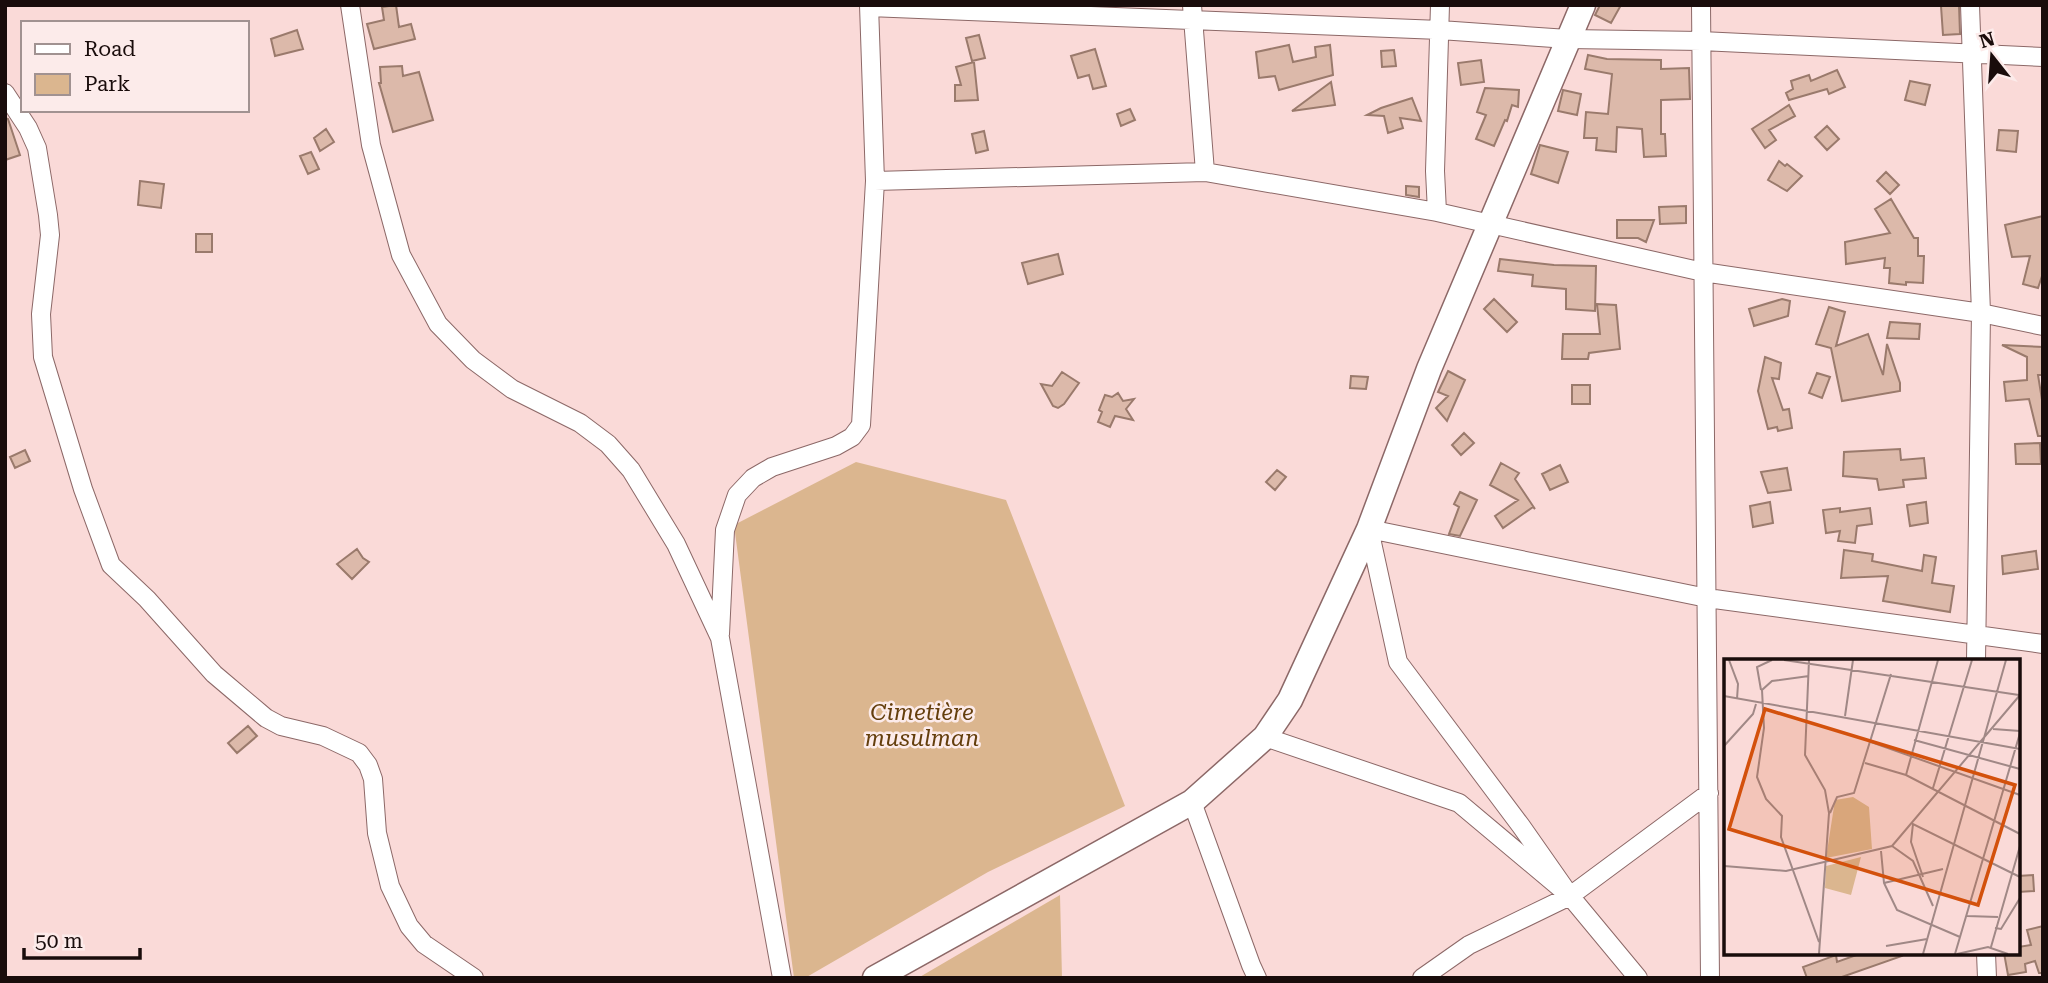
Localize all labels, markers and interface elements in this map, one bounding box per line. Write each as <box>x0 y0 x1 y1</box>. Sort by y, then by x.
legend <box>21 21 248 112</box>
north arrow <box>1957 21 2027 91</box>
text: N <box>1977 27 1998 53</box>
text: Road <box>84 37 136 61</box>
text: Park <box>84 72 130 96</box>
inset map <box>1724 659 2020 955</box>
park label: Cimetière musulman <box>865 699 979 752</box>
scale bar <box>24 916 140 960</box>
text: 50 m <box>35 929 83 953</box>

